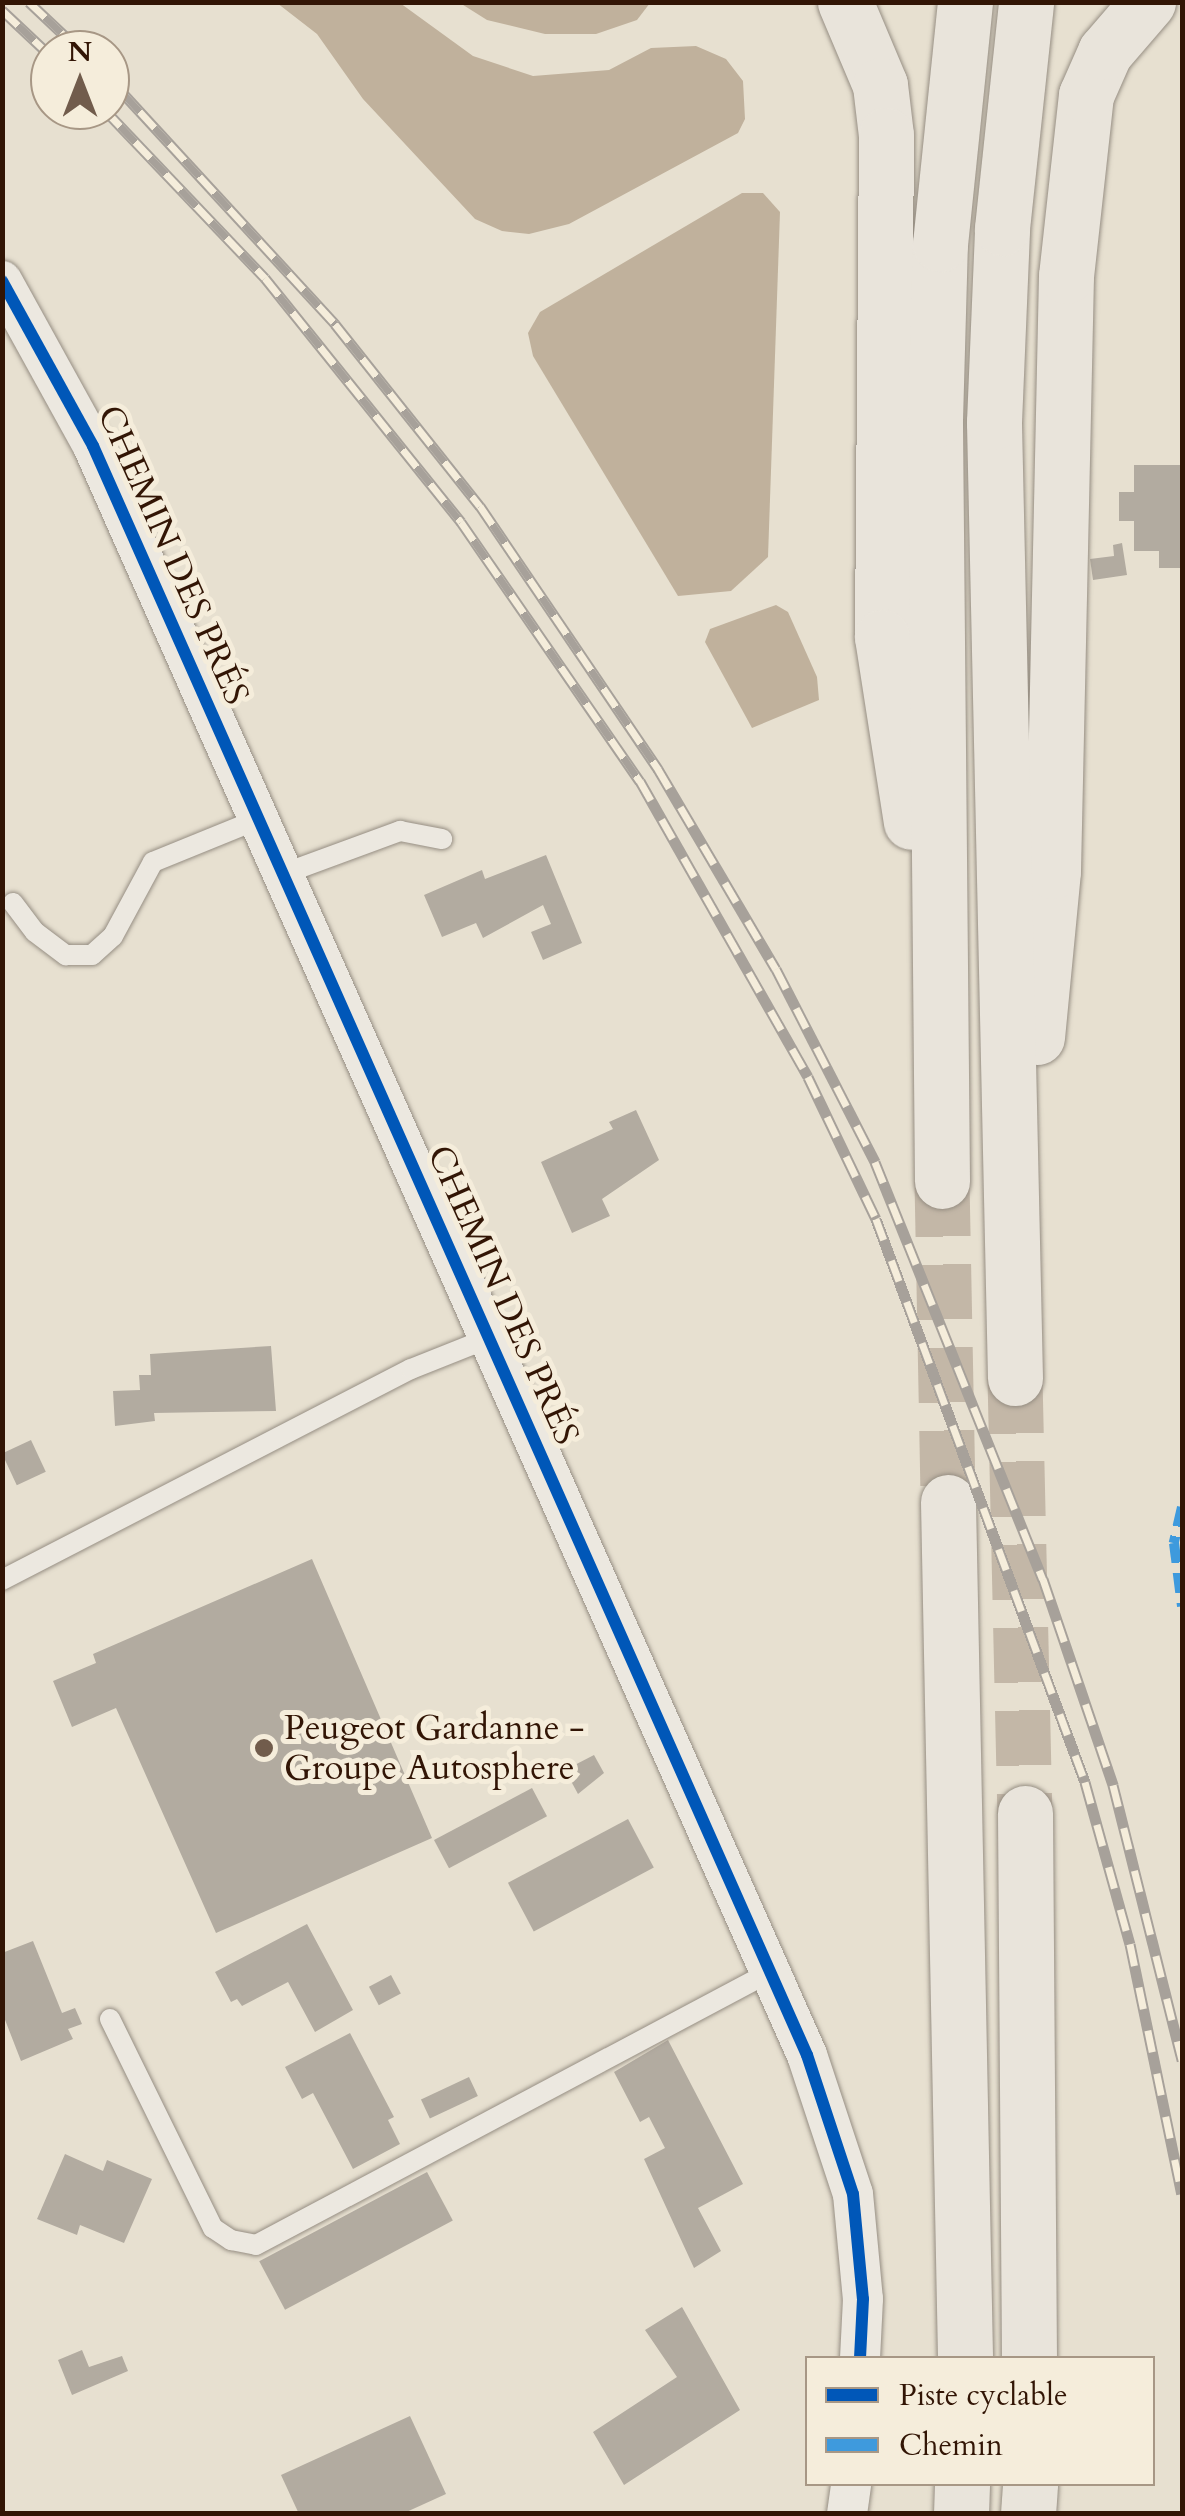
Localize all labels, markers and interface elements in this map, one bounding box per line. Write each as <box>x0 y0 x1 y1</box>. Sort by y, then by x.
north arrow <box>30 30 130 130</box>
text: N <box>68 33 92 71</box>
street label: CHEMIN DES PRÉS <box>88 399 258 711</box>
street label: CHEMIN DES PRÉS <box>418 1139 588 1451</box>
place label: Peugeot Gardanne - Groupe Autosphere <box>284 1707 585 1789</box>
marker: Peugeot Gardanne - Groupe Autosphere <box>253 1737 275 1759</box>
legend <box>805 2356 1155 2486</box>
text: Piste cyclable <box>899 2375 1068 2416</box>
text: Chemin <box>899 2425 1003 2466</box>

